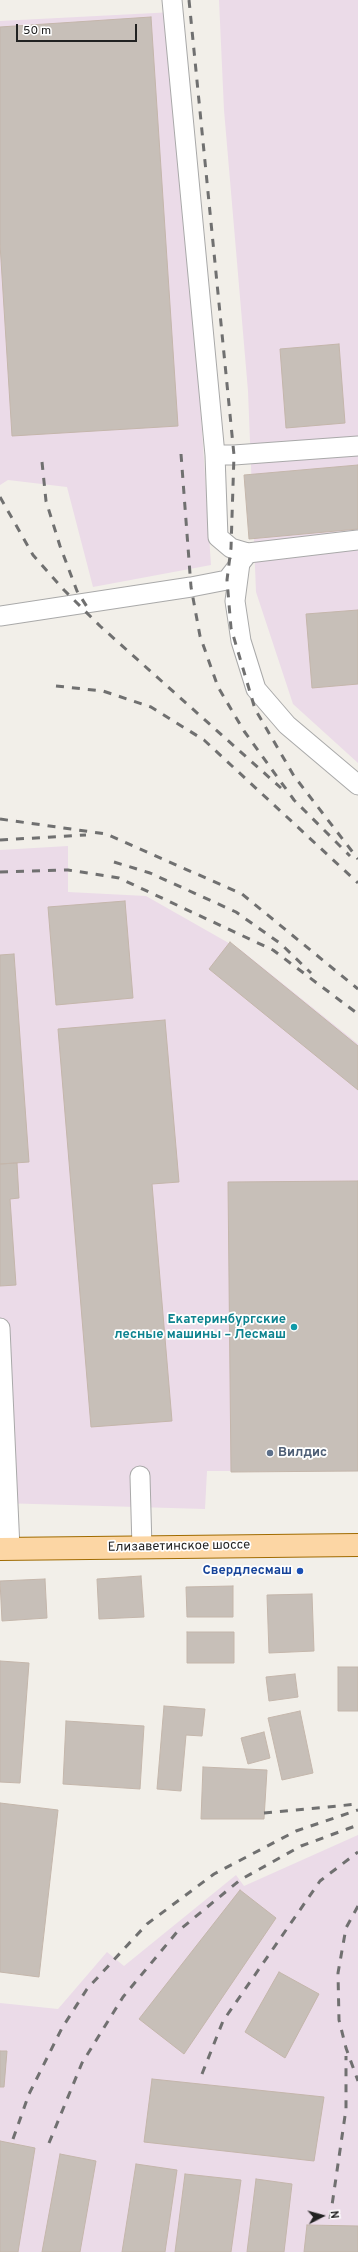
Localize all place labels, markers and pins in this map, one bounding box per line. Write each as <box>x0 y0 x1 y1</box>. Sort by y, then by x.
place label: Екатеринбургские лесные машины – Лесмаш <box>114 1312 286 1343</box>
marker: Екатеринбургские лесные машины – Лесмаш <box>289 1322 299 1332</box>
place label: Вилдис <box>278 1445 327 1461</box>
marker: Вилдис <box>265 1448 275 1458</box>
place label: Свердлесмаш <box>202 1563 292 1579</box>
marker: Свердлесмаш <box>295 1566 305 1576</box>

